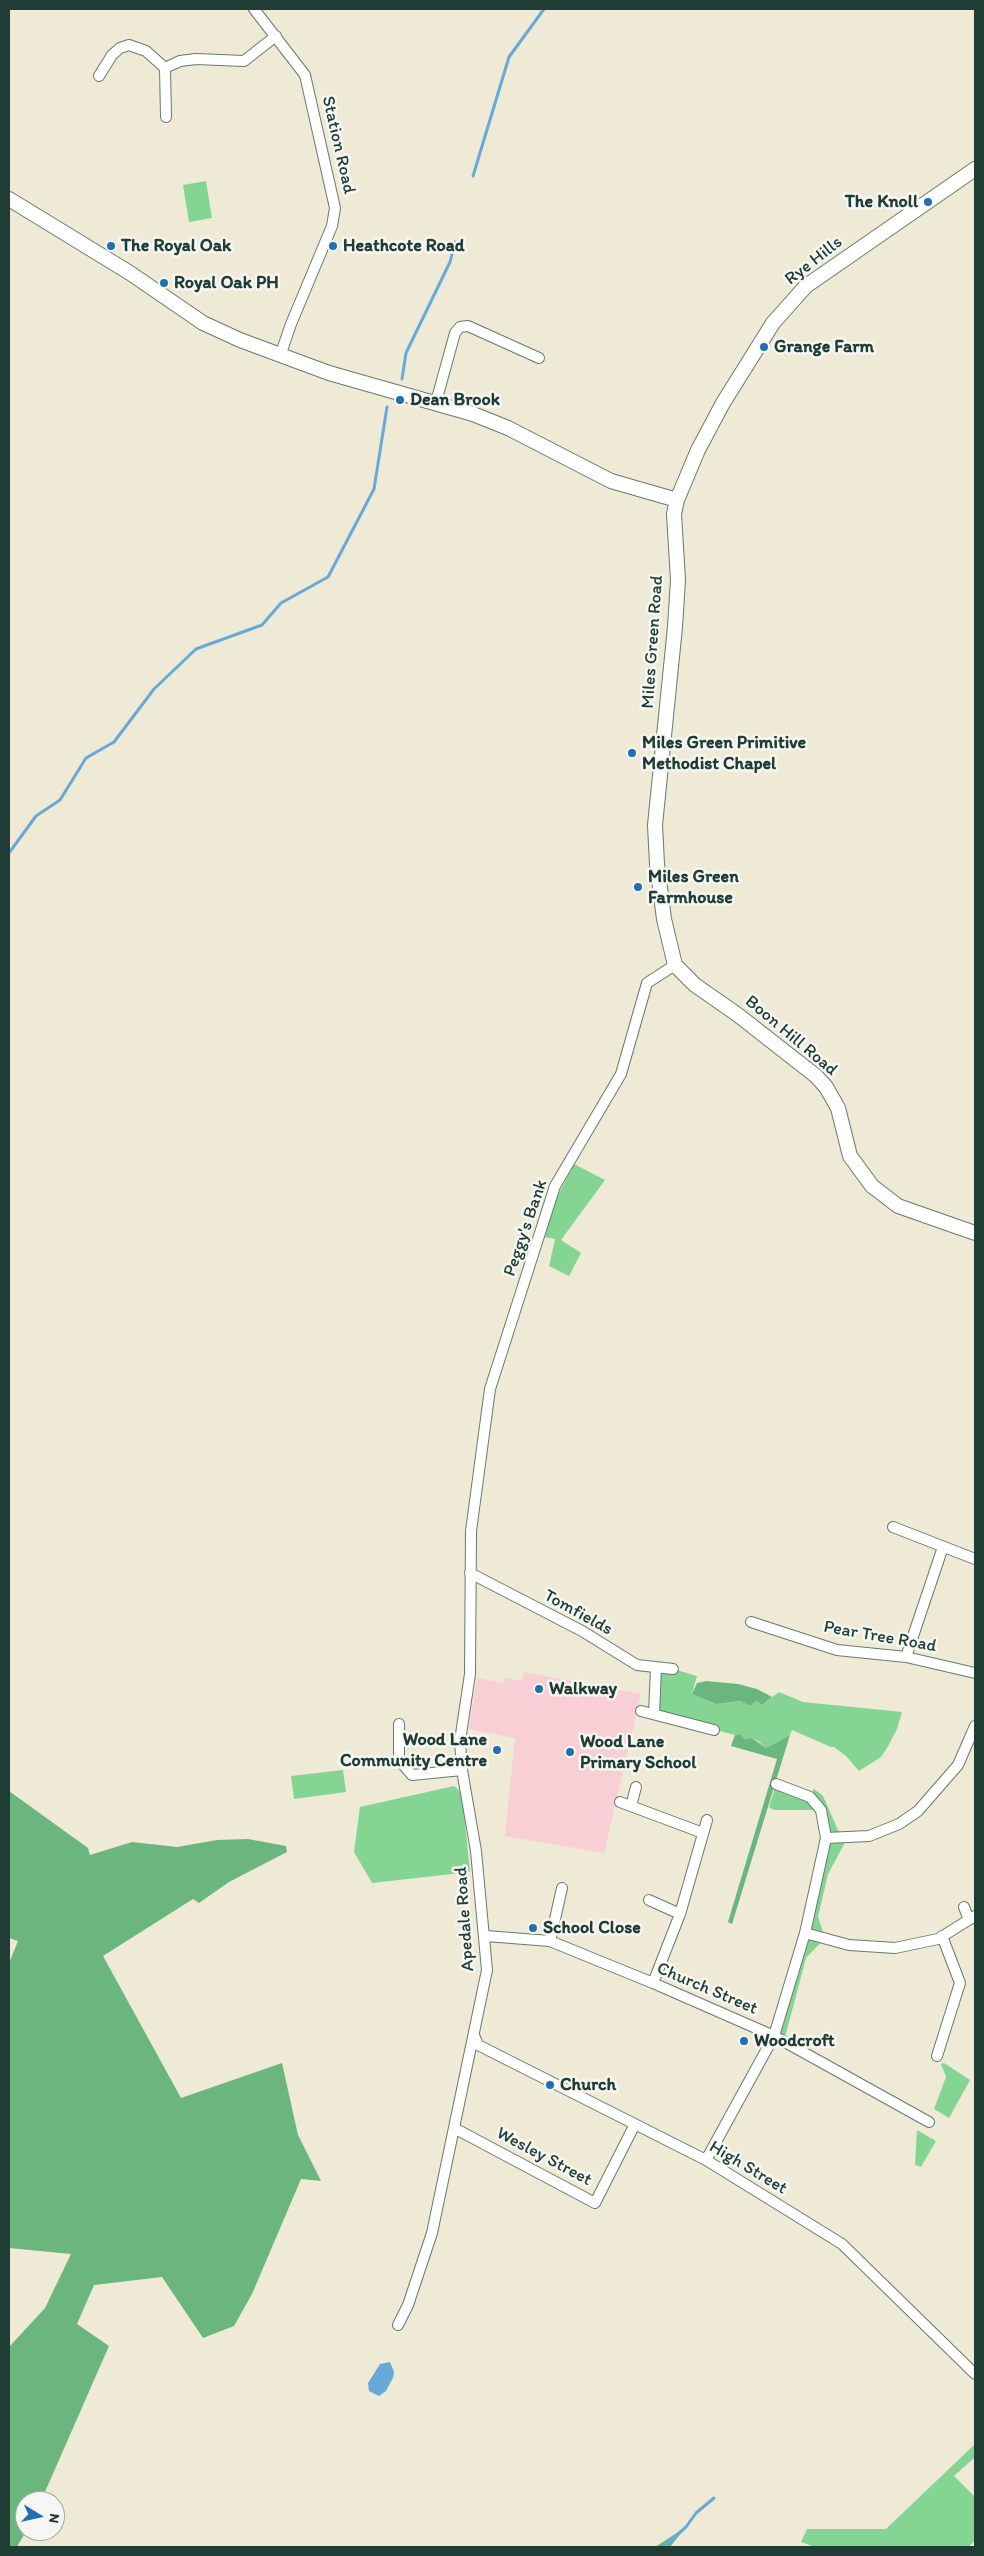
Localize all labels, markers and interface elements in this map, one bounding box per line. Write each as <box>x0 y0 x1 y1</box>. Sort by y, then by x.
street label: Station Road <box>316 94 360 196</box>
place label: The Knoll <box>845 191 918 213</box>
marker: The Knoll <box>922 196 934 208</box>
street label: Rye Hills <box>781 232 847 290</box>
place label: The Royal Oak <box>121 235 231 257</box>
place label: Heathcote Road <box>343 235 465 257</box>
marker: The Royal Oak <box>105 240 117 252</box>
marker: Heathcote Road <box>327 240 339 252</box>
place label: Royal Oak PH <box>174 272 279 294</box>
marker: Royal Oak PH <box>158 277 170 289</box>
place label: Grange Farm <box>774 336 874 358</box>
marker: Grange Farm <box>758 341 770 353</box>
place label: Dean Brook <box>410 389 500 411</box>
marker: Dean Brook <box>394 394 406 406</box>
street label: Miles Green Road <box>638 575 668 709</box>
place label: Miles Green Primitive Methodist Chapel <box>642 732 806 774</box>
marker: Miles Green Primitive Methodist Chapel <box>626 747 638 759</box>
place label: Miles Green Farmhouse <box>648 866 739 909</box>
marker: Miles Green Farmhouse <box>632 881 644 893</box>
street label: Boon Hill Road <box>740 991 842 1081</box>
street label: Peggy's Bank <box>499 1177 553 1279</box>
street label: Tomfields <box>540 1585 616 1641</box>
street label: Pear Tree Road <box>822 1616 938 1658</box>
place label: Walkway <box>549 1678 617 1700</box>
marker: Walkway <box>533 1683 545 1695</box>
place label: Wood Lane Community Centre <box>340 1729 487 1772</box>
place label: Wood Lane Primary School <box>580 1731 696 1774</box>
marker: Wood Lane Community Centre <box>491 1744 503 1756</box>
marker: Wood Lane Primary School <box>564 1746 576 1758</box>
street label: Apedale Road <box>451 1866 479 1972</box>
place label: School Close <box>543 1917 641 1939</box>
marker: School Close <box>527 1922 539 1934</box>
street label: Church Street <box>653 1958 761 2020</box>
place label: Woodcroft <box>754 2030 835 2052</box>
marker: Woodcroft <box>738 2035 750 2047</box>
place label: Church <box>560 2074 616 2096</box>
marker: Church <box>544 2079 556 2091</box>
street label: Wesley Street <box>493 2123 595 2191</box>
street label: High Street <box>705 2136 791 2200</box>
north arrow <box>15 2491 65 2541</box>
text: N <box>45 2512 63 2524</box>

